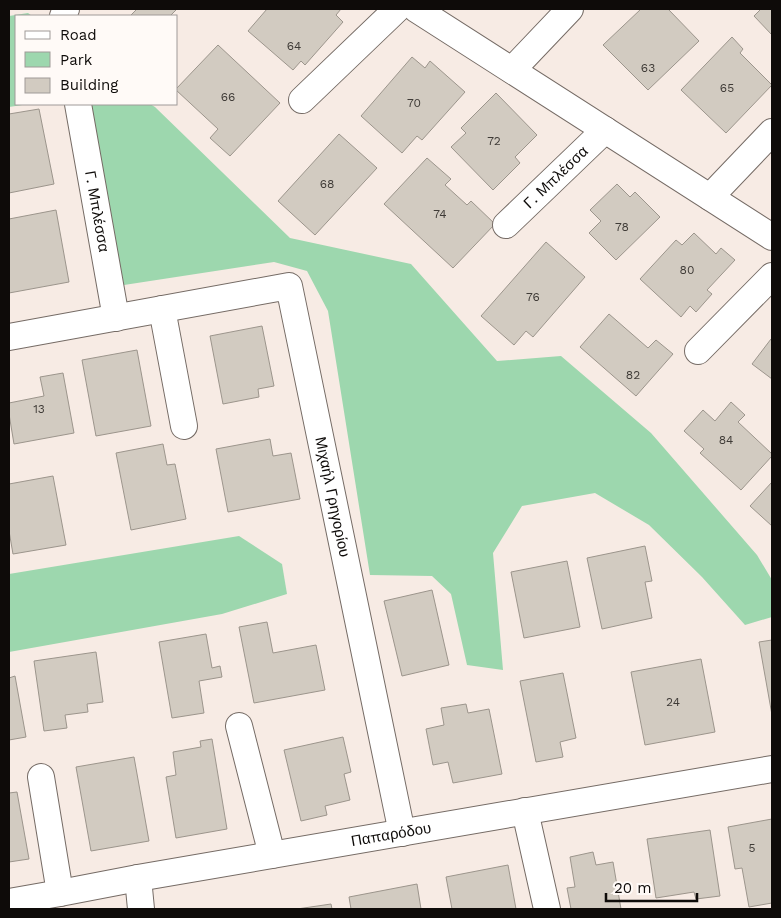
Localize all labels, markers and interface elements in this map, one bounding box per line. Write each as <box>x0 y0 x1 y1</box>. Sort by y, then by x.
legend <box>15 15 178 105</box>
text: Road <box>60 26 97 44</box>
house number: 64 <box>287 39 301 53</box>
text: Park <box>60 51 93 69</box>
house number: 63 <box>641 61 655 75</box>
text: Building <box>60 76 118 94</box>
house number: 65 <box>720 81 734 95</box>
house number: 66 <box>221 90 235 104</box>
house number: 70 <box>407 96 421 110</box>
house number: 72 <box>487 134 501 148</box>
street label: Γ. Μπλέσσα <box>520 142 592 212</box>
street label: Γ. Μπλέσσα <box>81 169 113 254</box>
house number: 68 <box>320 177 334 191</box>
house number: 74 <box>433 207 447 221</box>
house number: 78 <box>615 220 629 234</box>
house number: 80 <box>680 263 694 277</box>
house number: 76 <box>526 290 540 304</box>
house number: 82 <box>626 368 640 382</box>
house number: 13 <box>33 402 45 416</box>
house number: 84 <box>719 433 733 447</box>
street label: Μιχαήλ Γρηγορίου <box>311 435 354 559</box>
house number: 24 <box>666 695 680 709</box>
street label: Παπαρόδου <box>350 819 433 850</box>
house number: 5 <box>749 841 756 855</box>
scale bar <box>606 870 697 902</box>
text: 20 m <box>614 879 652 897</box>

